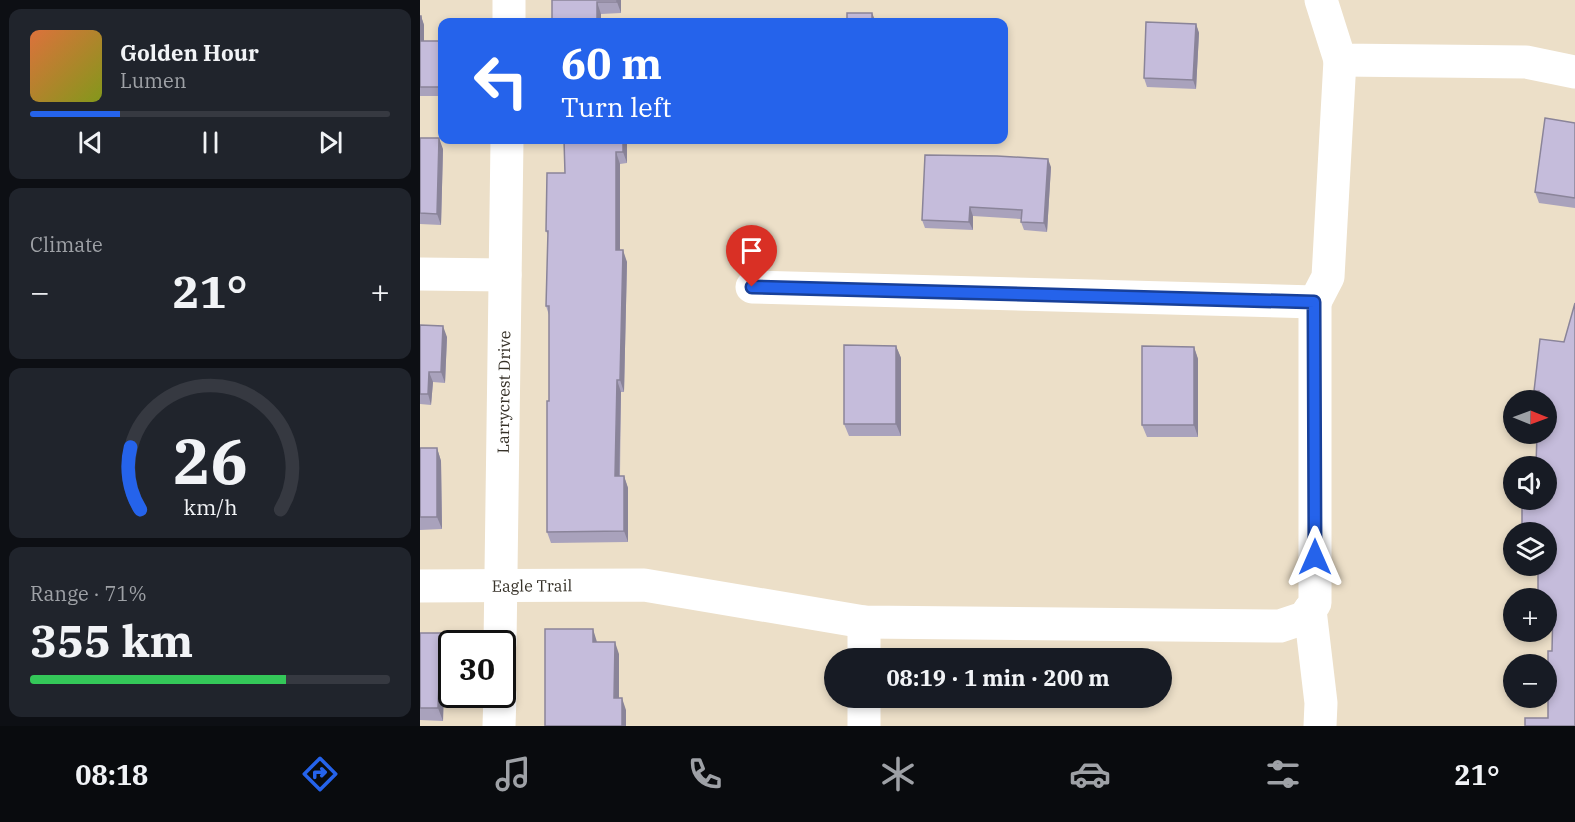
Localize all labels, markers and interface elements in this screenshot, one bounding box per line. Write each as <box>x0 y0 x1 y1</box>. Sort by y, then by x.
text: 60 m <box>561 36 662 91</box>
text: Golden Hour <box>120 38 259 67</box>
icon: left <box>462 42 540 120</box>
text: Lumen <box>120 67 187 94</box>
text: Turn left <box>561 89 672 124</box>
icon: previous <box>74 126 107 159</box>
icon: pause <box>194 126 227 159</box>
icon: next <box>314 126 347 159</box>
pin <box>726 225 777 287</box>
text: Climate <box>30 231 103 258</box>
icon: arrive <box>735 234 768 267</box>
text: 21° <box>172 262 248 320</box>
text: − <box>30 270 50 313</box>
text: + <box>370 270 390 313</box>
street label: Larrycrest Drive <box>493 331 514 454</box>
north arrow <box>1503 390 1557 444</box>
map controls <box>1503 390 1557 708</box>
text: 26 <box>173 420 247 501</box>
button: sound <box>1503 456 1557 510</box>
text: km/h <box>183 493 237 521</box>
button: layers <box>1503 522 1557 576</box>
position arrow <box>1283 525 1347 589</box>
street label: Eagle Trail <box>492 575 573 596</box>
text: Range · 71% <box>30 580 147 607</box>
button: + <box>1503 588 1557 642</box>
text: 355 km <box>30 611 193 669</box>
speed limit sign: 30 <box>438 630 516 708</box>
button: − <box>1503 654 1557 708</box>
text: 08:19 · 1 min · 200 m <box>886 663 1110 692</box>
icon: directions <box>299 753 341 795</box>
icon: music <box>492 753 534 795</box>
icon: phone <box>684 753 726 795</box>
icon: climate <box>877 753 919 795</box>
icon: car <box>1069 753 1111 795</box>
icon: filters <box>1262 753 1304 795</box>
text: 08:18 <box>75 757 148 792</box>
text: 21° <box>1455 757 1500 792</box>

